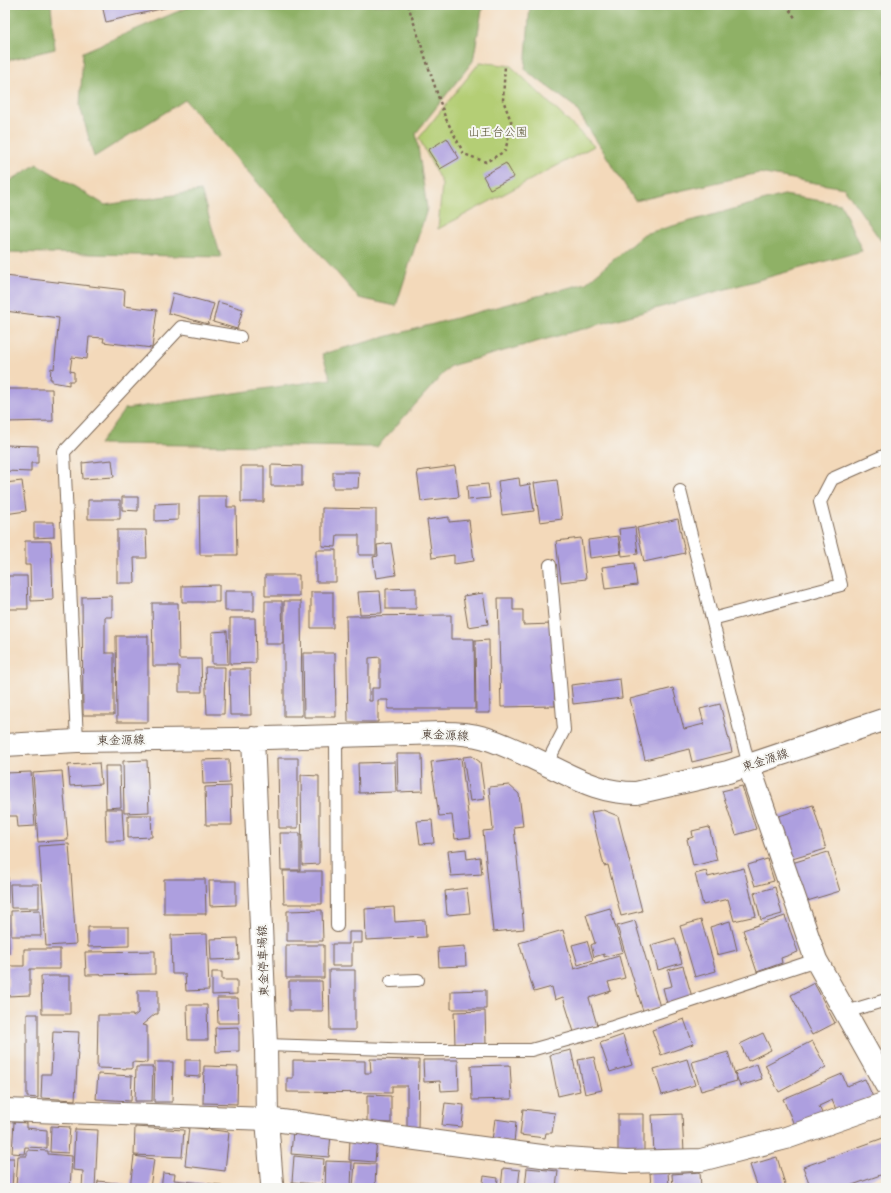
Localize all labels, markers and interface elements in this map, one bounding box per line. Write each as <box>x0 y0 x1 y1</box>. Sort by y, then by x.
park label: 山王台公園 <box>468 122 528 140</box>
street label: 東金源線 <box>421 724 469 744</box>
street label: 東金源線 <box>97 730 145 748</box>
street label: 東金源線 <box>739 743 790 775</box>
street label: 東金停車場線 <box>252 925 272 997</box>

